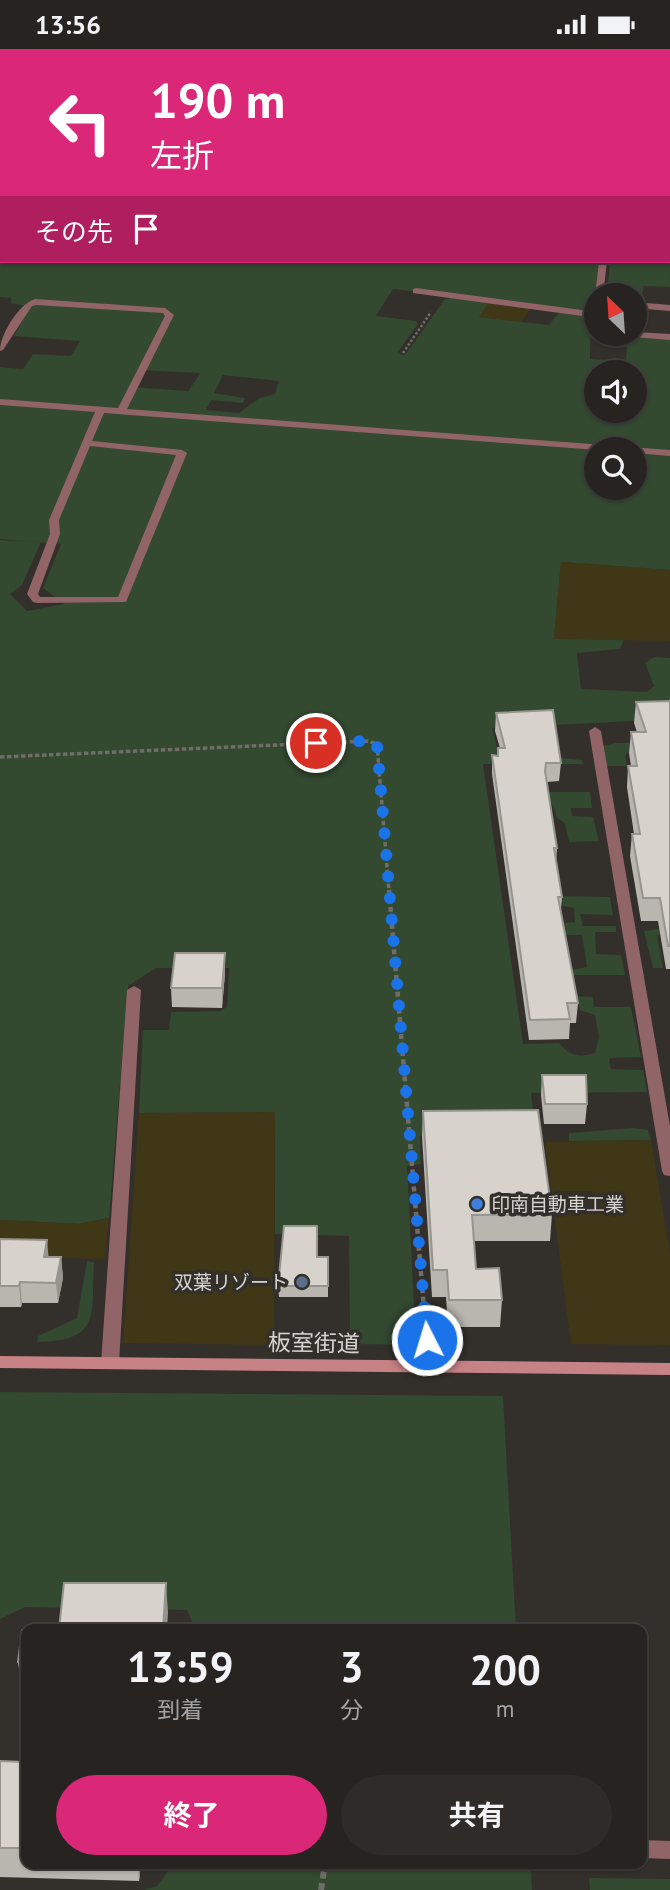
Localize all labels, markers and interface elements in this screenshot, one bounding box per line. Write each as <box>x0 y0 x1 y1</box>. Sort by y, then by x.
text: 13:56 <box>35 8 101 41</box>
text: 190 m <box>150 68 285 132</box>
icon: left <box>35 77 126 168</box>
text: 左折 <box>150 134 214 176</box>
icon: arrive <box>127 210 165 248</box>
text: その先 <box>35 215 113 248</box>
north arrow <box>584 283 648 347</box>
map controls <box>584 283 647 500</box>
button: sound <box>584 360 647 423</box>
button: search <box>584 437 647 500</box>
pin <box>286 713 346 773</box>
icon: arrive <box>297 724 335 762</box>
place label: 印南自動車工業 <box>491 1192 624 1216</box>
marker: 印南自動車工業 <box>469 1196 485 1212</box>
place label: 双葉リゾート <box>174 1270 288 1294</box>
marker: 双葉リゾート <box>294 1274 310 1290</box>
position arrow <box>390 1303 464 1377</box>
street label: 板室街道 <box>268 1327 360 1358</box>
text: 13:59 <box>127 1639 234 1694</box>
text: 3 <box>340 1639 363 1694</box>
text: 200 <box>469 1642 541 1697</box>
text: m <box>496 1694 515 1723</box>
text: 到着 <box>157 1695 203 1724</box>
text: 分 <box>340 1695 363 1724</box>
button: 終了 <box>56 1775 327 1855</box>
button: 共有 <box>341 1775 612 1855</box>

